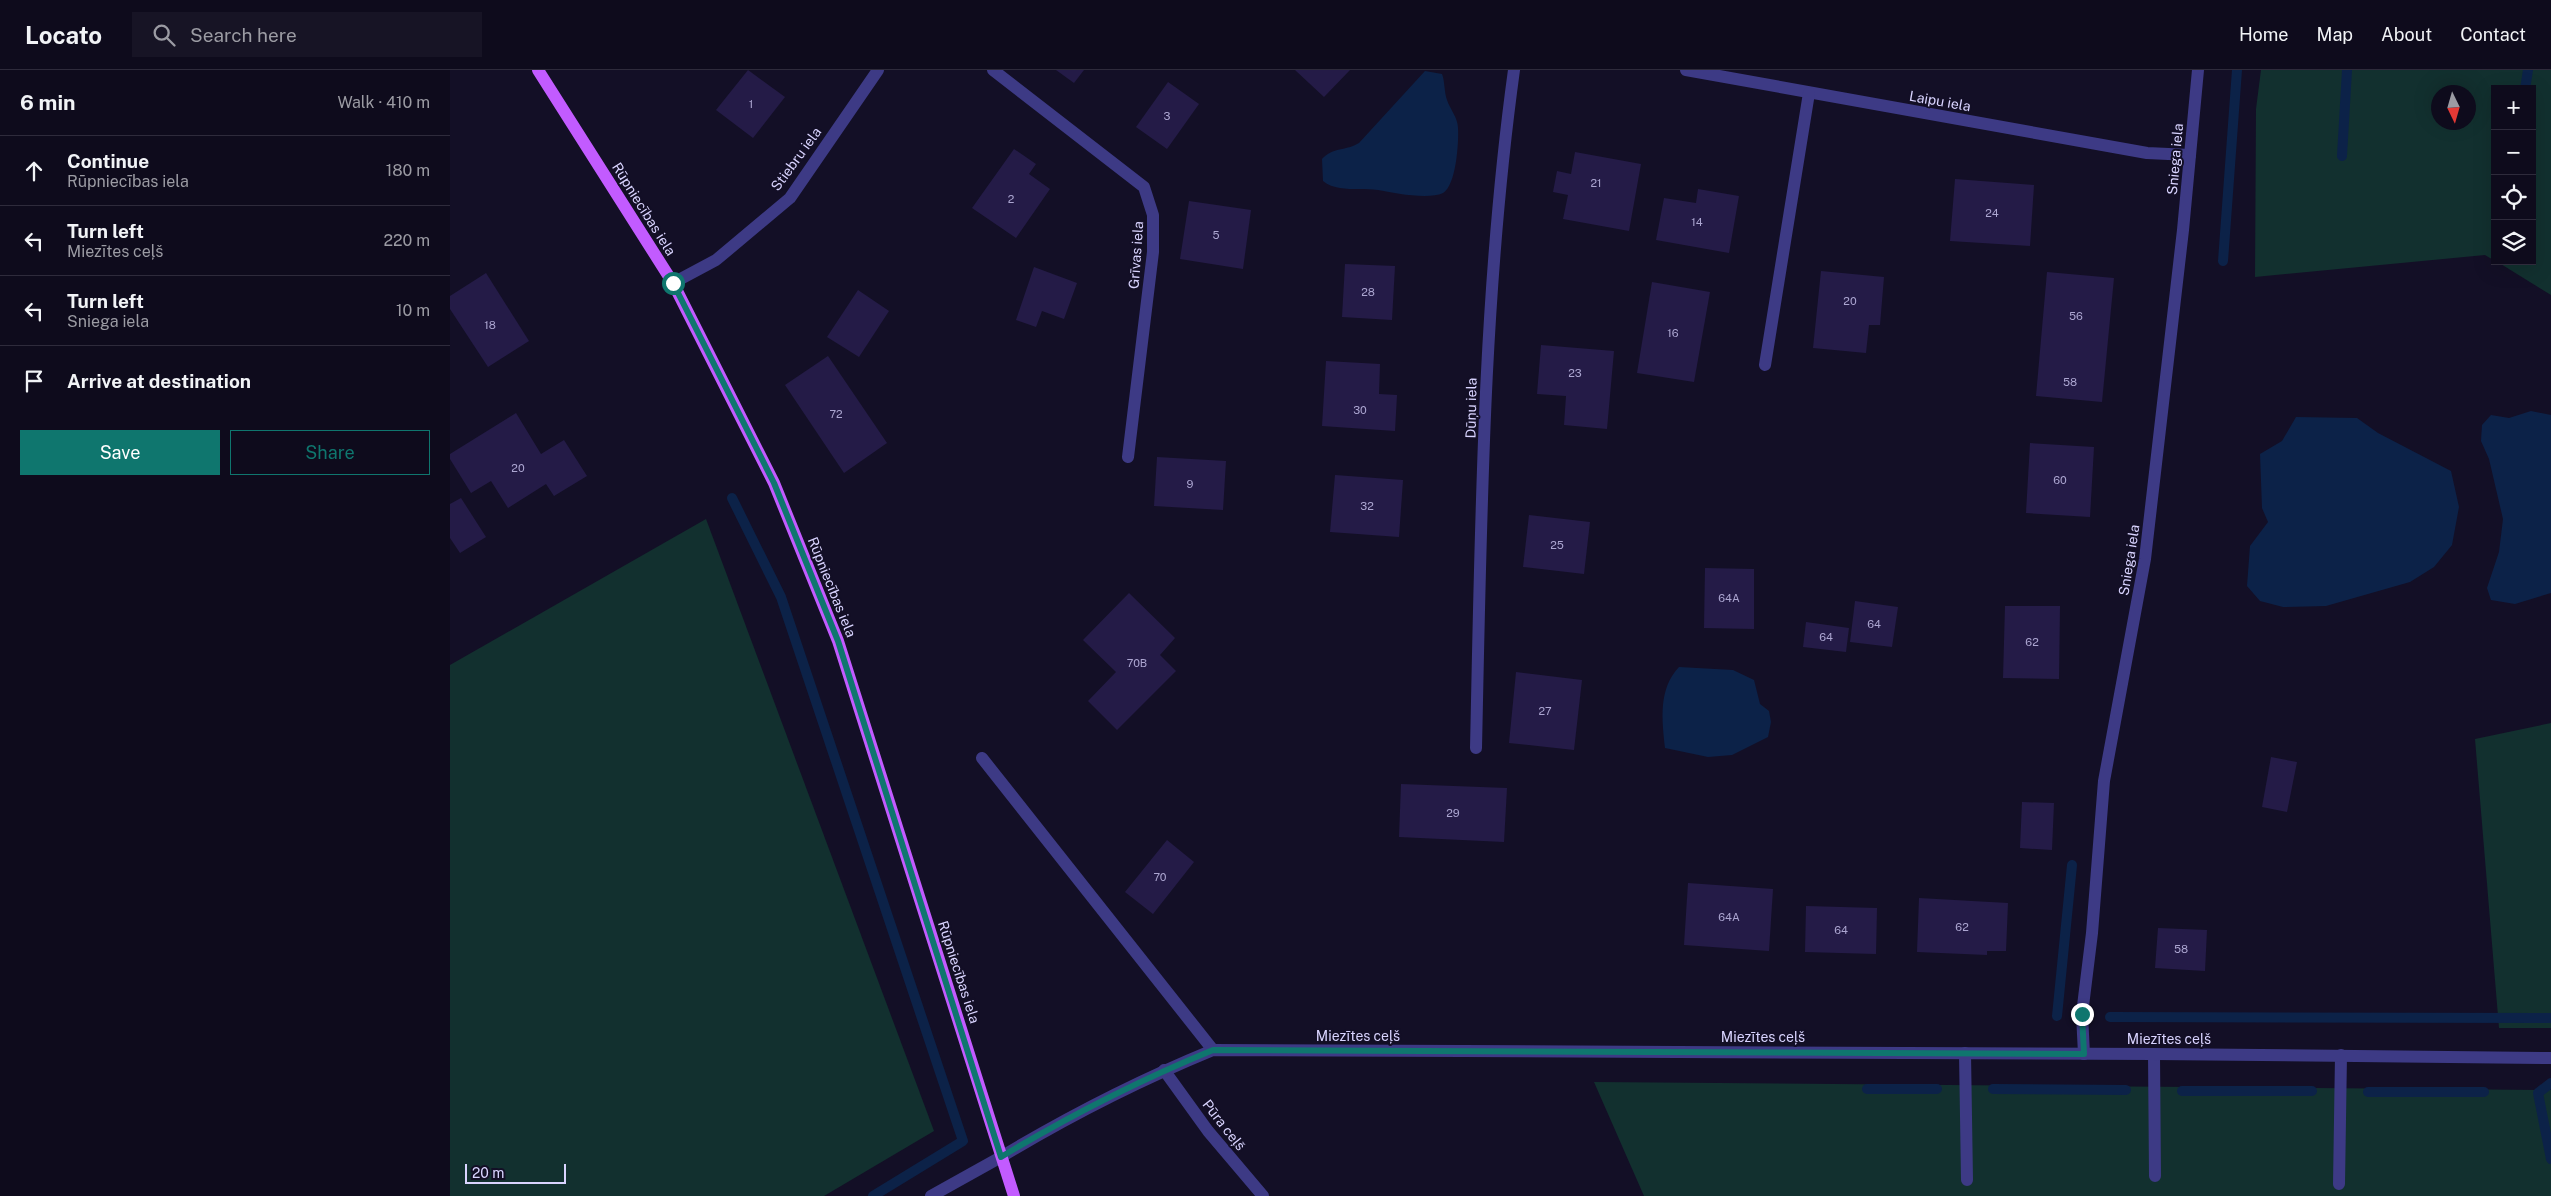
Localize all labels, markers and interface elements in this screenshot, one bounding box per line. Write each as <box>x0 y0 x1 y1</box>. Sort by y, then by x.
search box <box>132 12 482 57</box>
text: Locato <box>25 21 102 49</box>
icon: search <box>150 21 178 49</box>
text: Search here <box>190 24 297 46</box>
text: Home <box>2239 24 2289 45</box>
text: Map <box>2317 24 2353 45</box>
text: About <box>2381 24 2432 45</box>
text: Contact <box>2460 24 2526 45</box>
north arrow <box>2431 85 2476 130</box>
map controls <box>2491 85 2536 265</box>
button: + <box>2491 85 2536 130</box>
street label: Laipu iela <box>1908 88 1972 114</box>
text: 6 min <box>20 90 76 115</box>
text: Walk · 410 m <box>337 93 430 112</box>
house number: 1 <box>749 98 753 110</box>
house number: 3 <box>1164 110 1171 122</box>
street label: Sniega iela <box>2164 123 2186 195</box>
street label: Stiebru iela <box>768 124 824 194</box>
button: − <box>2491 130 2536 175</box>
text: Continue <box>67 150 149 172</box>
icon: ahead <box>20 157 48 185</box>
street label: Rūpniecības iela <box>609 160 679 258</box>
text: 180 m <box>386 161 430 180</box>
text: Rūpniecības iela <box>67 172 189 191</box>
button: locate <box>2491 175 2536 220</box>
house number: 21 <box>1590 177 1602 189</box>
house number: 2 <box>1008 193 1015 205</box>
house number: 24 <box>1985 207 1999 219</box>
house number: 14 <box>1691 216 1703 228</box>
text: Turn left <box>67 220 144 242</box>
button: layers <box>2491 220 2536 265</box>
street label: Grīvas iela <box>1126 221 1146 289</box>
icon: left <box>20 227 48 255</box>
house number: 5 <box>1212 229 1220 241</box>
text: 220 m <box>383 231 430 250</box>
text: Miezītes ceļš <box>67 242 163 261</box>
route start <box>662 272 685 295</box>
house number: 28 <box>1361 286 1375 298</box>
text: Turn left <box>67 290 144 312</box>
house number: 20 <box>1843 295 1857 307</box>
icon: left <box>20 297 48 325</box>
text: 10 m <box>396 301 430 320</box>
house number: 56 <box>2069 310 2083 322</box>
text: Sniega iela <box>67 312 149 331</box>
house number: 18 <box>484 319 496 331</box>
house number: 16 <box>1667 327 1679 339</box>
icon: arrive <box>20 367 48 395</box>
house number: 23 <box>1568 367 1582 379</box>
text: Arrive at destination <box>67 370 251 392</box>
house number: 58 <box>2063 376 2077 388</box>
street label: Dūņu iela <box>1462 377 1480 439</box>
house number: 30 <box>1353 404 1367 416</box>
house number: 72 <box>829 408 843 420</box>
button: Save <box>20 430 220 475</box>
button: Share <box>230 430 430 475</box>
house number: 20 <box>511 462 525 474</box>
house number: 60 <box>2053 474 2067 486</box>
house number: 9 <box>1187 478 1194 490</box>
house number: 32 <box>1360 500 1374 512</box>
street label: Sniega iela <box>2115 523 2143 597</box>
street label: Rūpniecības iela <box>805 535 859 639</box>
house number: 25 <box>1550 539 1564 551</box>
house number: 64A <box>1718 592 1740 604</box>
house number: 64 <box>1867 618 1881 630</box>
house number: 64 <box>1819 631 1833 643</box>
house number: 62 <box>2025 636 2039 648</box>
house number: 70B <box>1127 657 1147 669</box>
house number: 27 <box>1538 705 1552 717</box>
house number: 29 <box>1446 807 1460 819</box>
house number: 70 <box>1153 871 1167 883</box>
house number: 64A <box>1718 911 1740 923</box>
street label: Rūpniecības iela <box>935 919 983 1025</box>
house number: 62 <box>1955 921 1969 933</box>
house number: 64 <box>1834 924 1848 936</box>
house number: 58 <box>2174 943 2188 955</box>
route end <box>2071 1003 2094 1026</box>
street label: Miezītes ceļš <box>1316 1028 1400 1044</box>
street label: Miezītes ceļš <box>1721 1029 1805 1045</box>
street label: Miezītes ceļš <box>2127 1031 2211 1047</box>
street label: Pūra ceļš <box>1199 1096 1249 1154</box>
scale bar <box>465 1161 566 1184</box>
text: 20 m <box>472 1165 504 1181</box>

